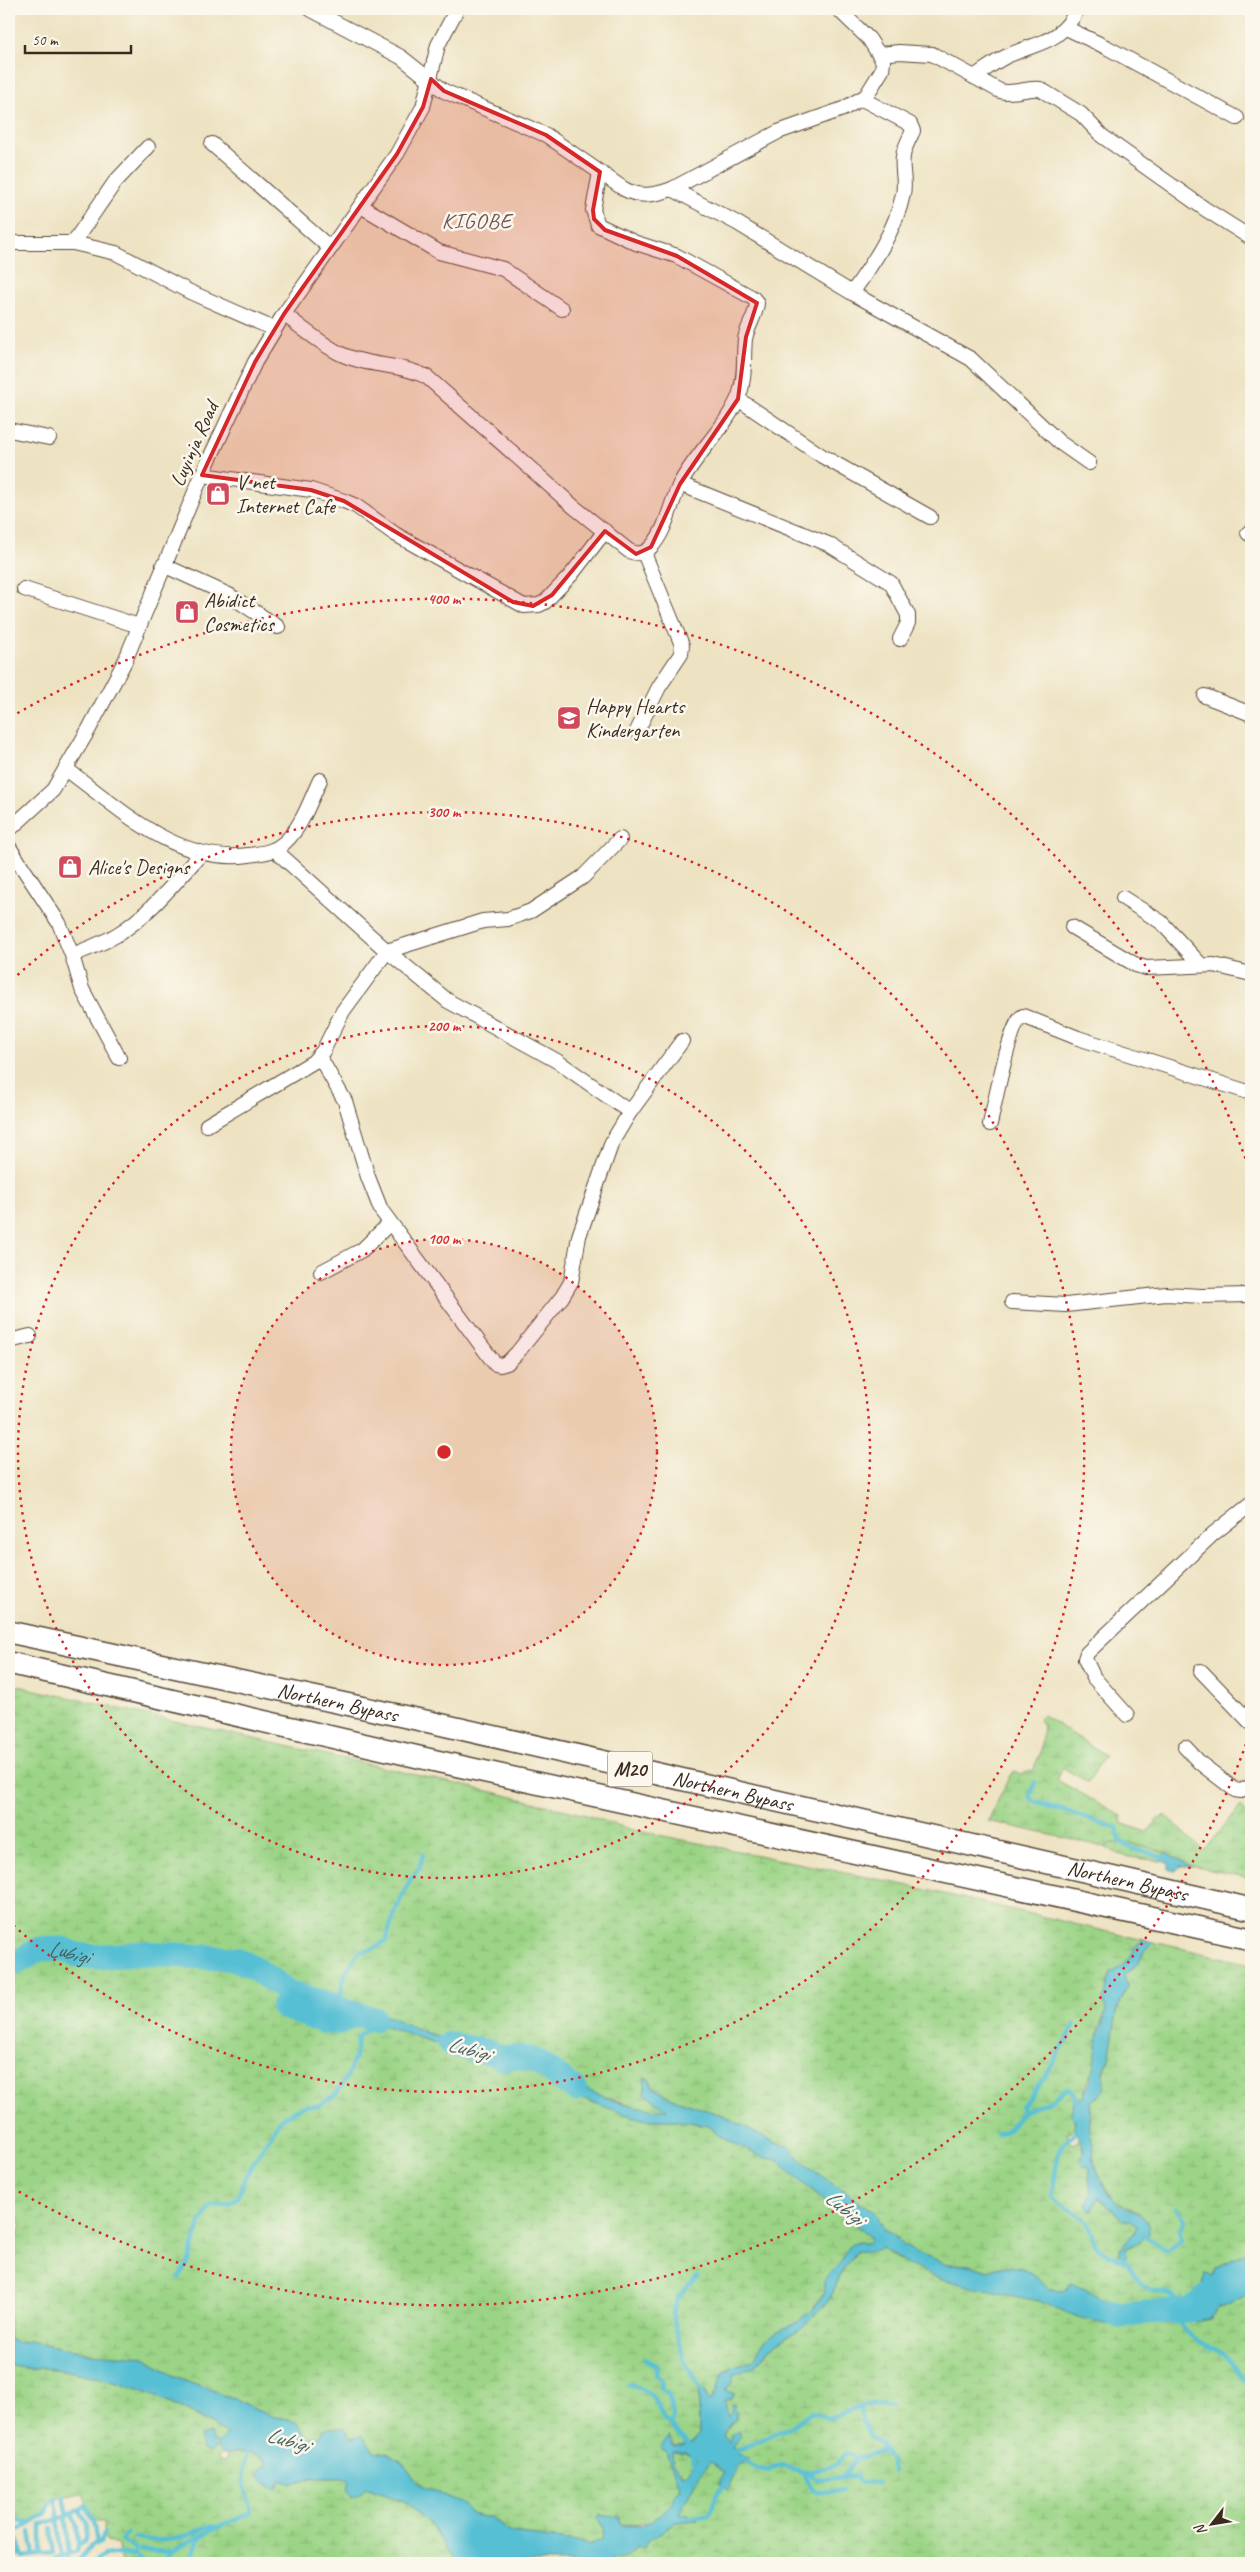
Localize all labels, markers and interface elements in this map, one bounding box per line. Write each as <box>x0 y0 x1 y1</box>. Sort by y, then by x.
scale bar <box>25 22 131 54</box>
text: 50 m <box>32 31 59 50</box>
district label: KIGOBE <box>442 207 515 235</box>
street label: Luyinja Road <box>164 394 226 490</box>
place label: V net Internet Cafe <box>236 469 337 519</box>
shop icon: V net Internet Cafe <box>205 481 231 507</box>
place label: Abidict Cosmetics <box>204 587 275 637</box>
text: 400 m <box>428 590 462 609</box>
shop icon: Abidict Cosmetics <box>174 599 200 625</box>
place label: Happy Hearts Kindergarten <box>586 693 686 743</box>
school or university icon: Happy Hearts Kindergarten <box>556 705 582 731</box>
text: 300 m <box>428 803 462 822</box>
shop icon: Alice's Designs <box>57 854 83 880</box>
place label: Alice's Designs <box>88 854 191 880</box>
text: 200 m <box>428 1017 462 1036</box>
text: 100 m <box>428 1230 462 1249</box>
centre of rings <box>435 1443 453 1461</box>
street label: Northern Bypass <box>275 1677 402 1728</box>
road number: M20 <box>608 1752 652 1786</box>
street label: Northern Bypass <box>670 1765 797 1818</box>
street label: Northern Bypass <box>1065 1855 1192 1908</box>
water label: Lubigi <box>48 1936 96 1972</box>
water label: Lubigi <box>445 2030 498 2070</box>
water label: Lubigi <box>819 2184 874 2236</box>
water label: Lubigi <box>264 2420 318 2461</box>
north arrow <box>1188 2500 1238 2550</box>
text: N <box>1191 2520 1211 2539</box>

